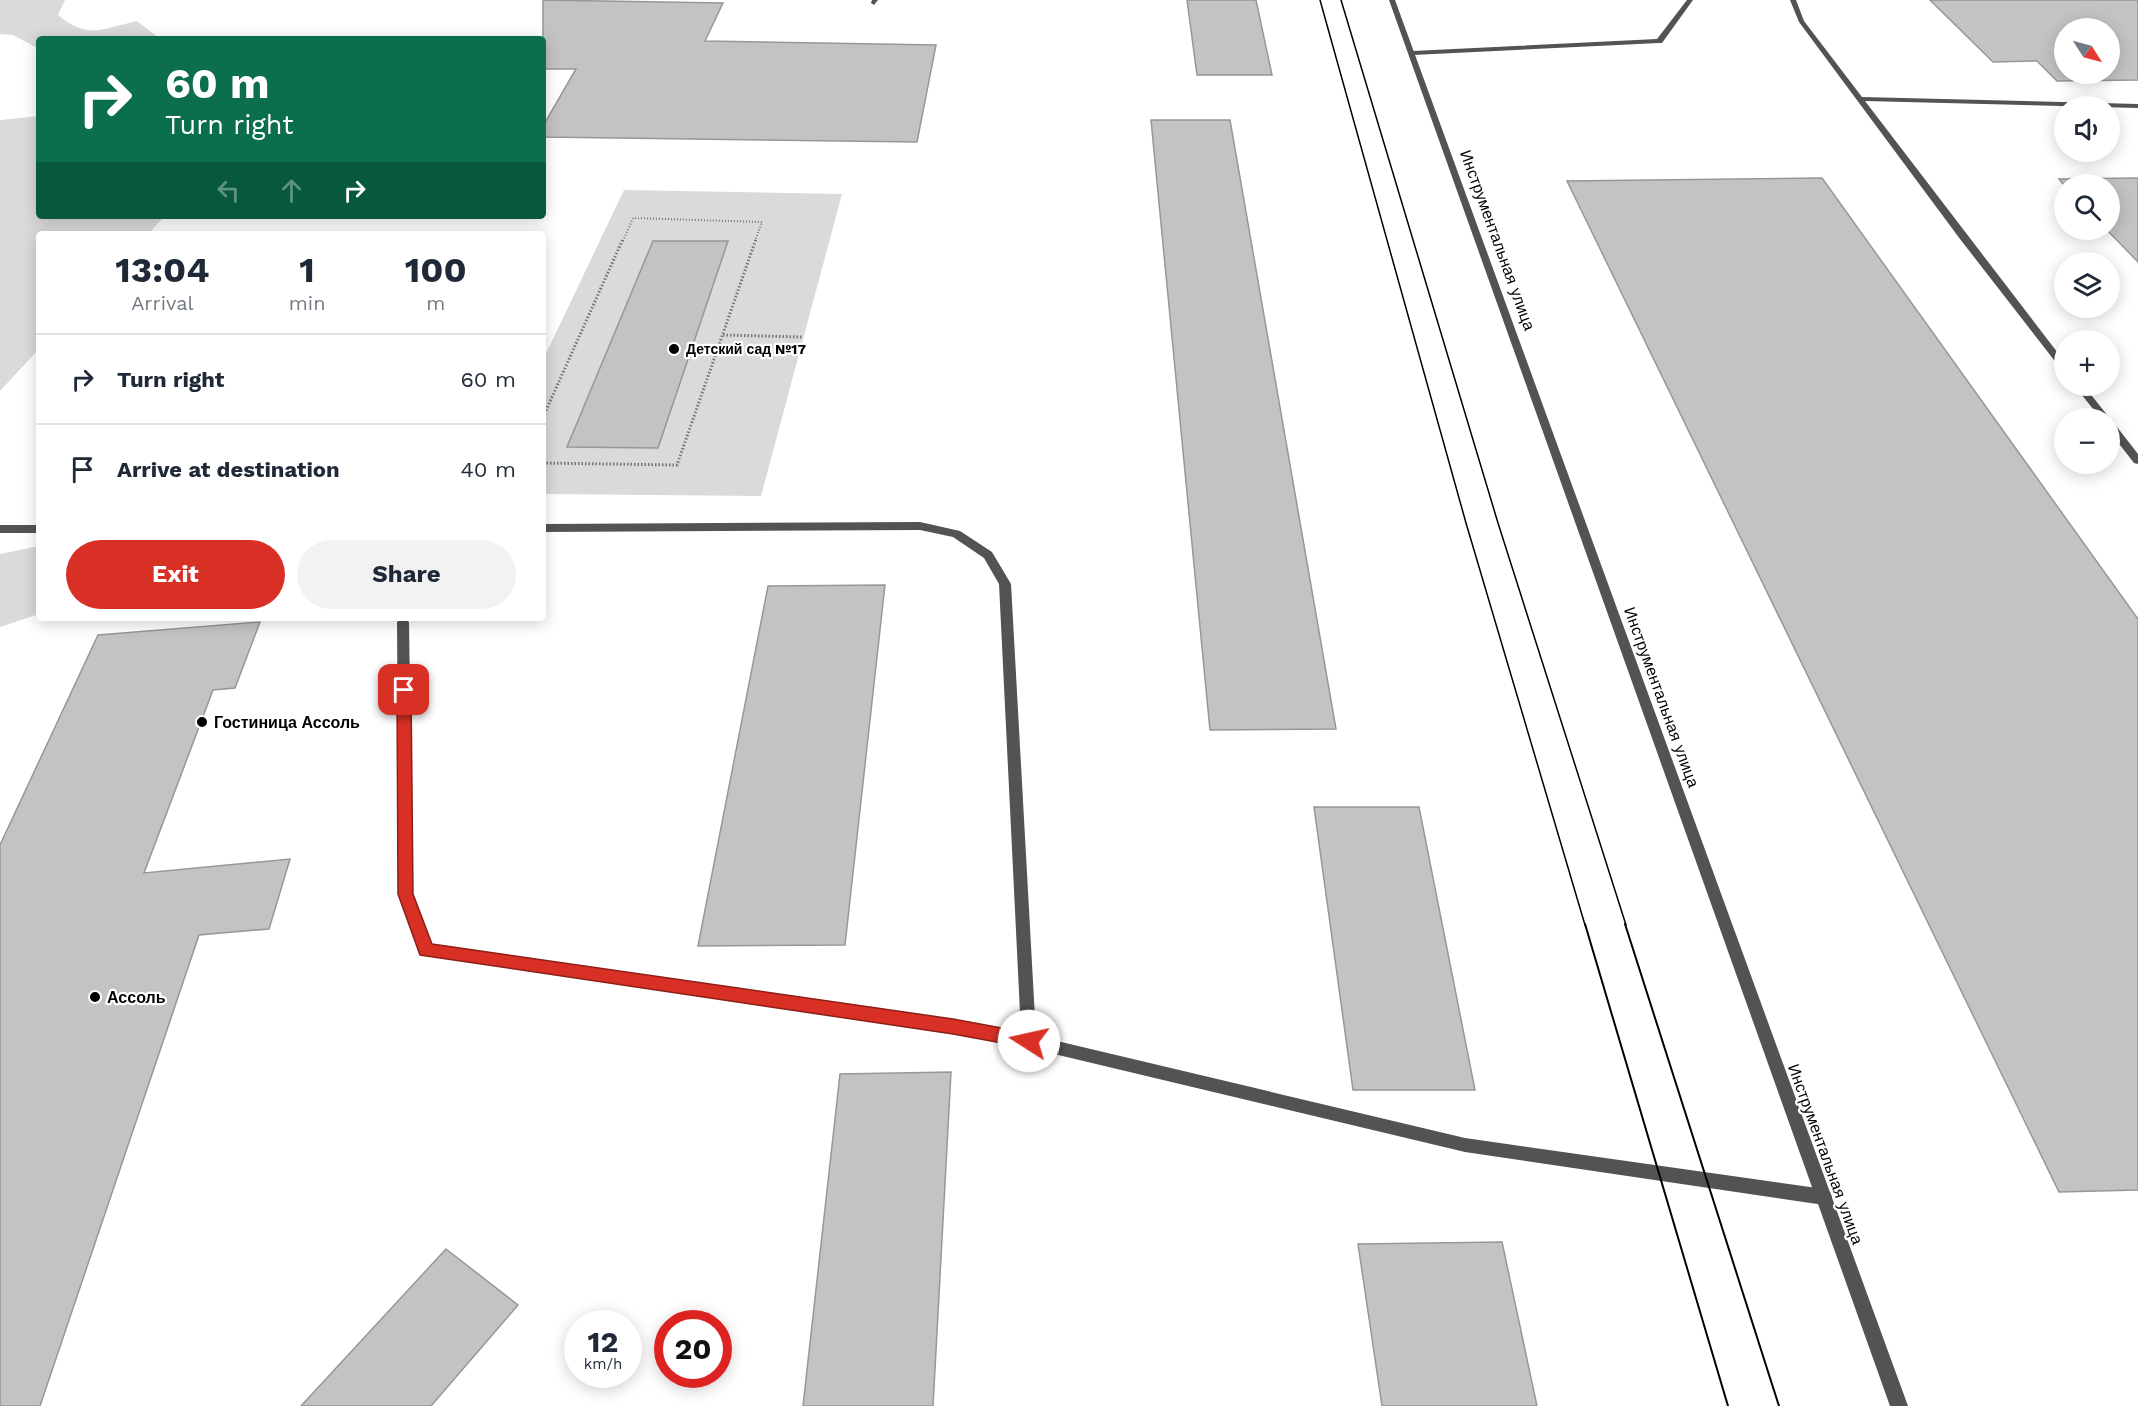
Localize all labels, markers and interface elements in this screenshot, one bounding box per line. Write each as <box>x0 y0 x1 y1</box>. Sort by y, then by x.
north arrow <box>2054 18 2120 84</box>
map controls <box>2054 18 2120 474</box>
text: 60 m <box>165 59 269 108</box>
icon: right <box>66 60 144 138</box>
button: sound <box>2054 96 2120 162</box>
text: Turn right <box>165 109 294 141</box>
street label: Инструментальная улица <box>1456 147 1539 333</box>
icon: left <box>212 174 245 207</box>
icon: ahead <box>275 174 308 207</box>
icon: right <box>338 174 371 207</box>
button: search <box>2054 174 2120 240</box>
text: 13:04 <box>115 249 209 291</box>
text: 1 <box>299 249 315 291</box>
text: 100 <box>405 249 467 291</box>
button: layers <box>2054 252 2120 318</box>
text: Arrival <box>131 291 194 315</box>
text: min <box>289 291 326 315</box>
text: m <box>426 291 445 315</box>
button: + <box>2054 330 2120 396</box>
place label: Детский сад №17 <box>686 341 806 357</box>
marker: Детский сад №17 <box>667 342 681 356</box>
icon: right <box>66 363 99 396</box>
text: Turn right <box>117 367 224 392</box>
text: 60 m <box>460 367 516 392</box>
button: − <box>2054 408 2120 474</box>
icon: arrive <box>66 453 99 486</box>
text: Arrive at destination <box>117 457 340 482</box>
text: 40 m <box>460 457 516 482</box>
button: Exit <box>66 540 285 609</box>
button: Share <box>297 540 516 609</box>
street label: Инструментальная улица <box>1620 604 1703 790</box>
pin <box>378 664 429 715</box>
icon: arrive <box>387 673 420 706</box>
place label: Гостиница Ассоль <box>214 713 360 732</box>
marker: Гостиница Ассоль <box>195 715 209 729</box>
place label: Ассоль <box>107 988 166 1007</box>
marker: Ассоль <box>88 990 102 1004</box>
position arrow <box>997 1009 1061 1073</box>
street label: Инструментальная улица <box>1784 1061 1867 1247</box>
speed limit sign: 20 <box>654 1310 732 1388</box>
text: 12 <box>588 1324 618 1359</box>
text: km/h <box>584 1355 622 1373</box>

